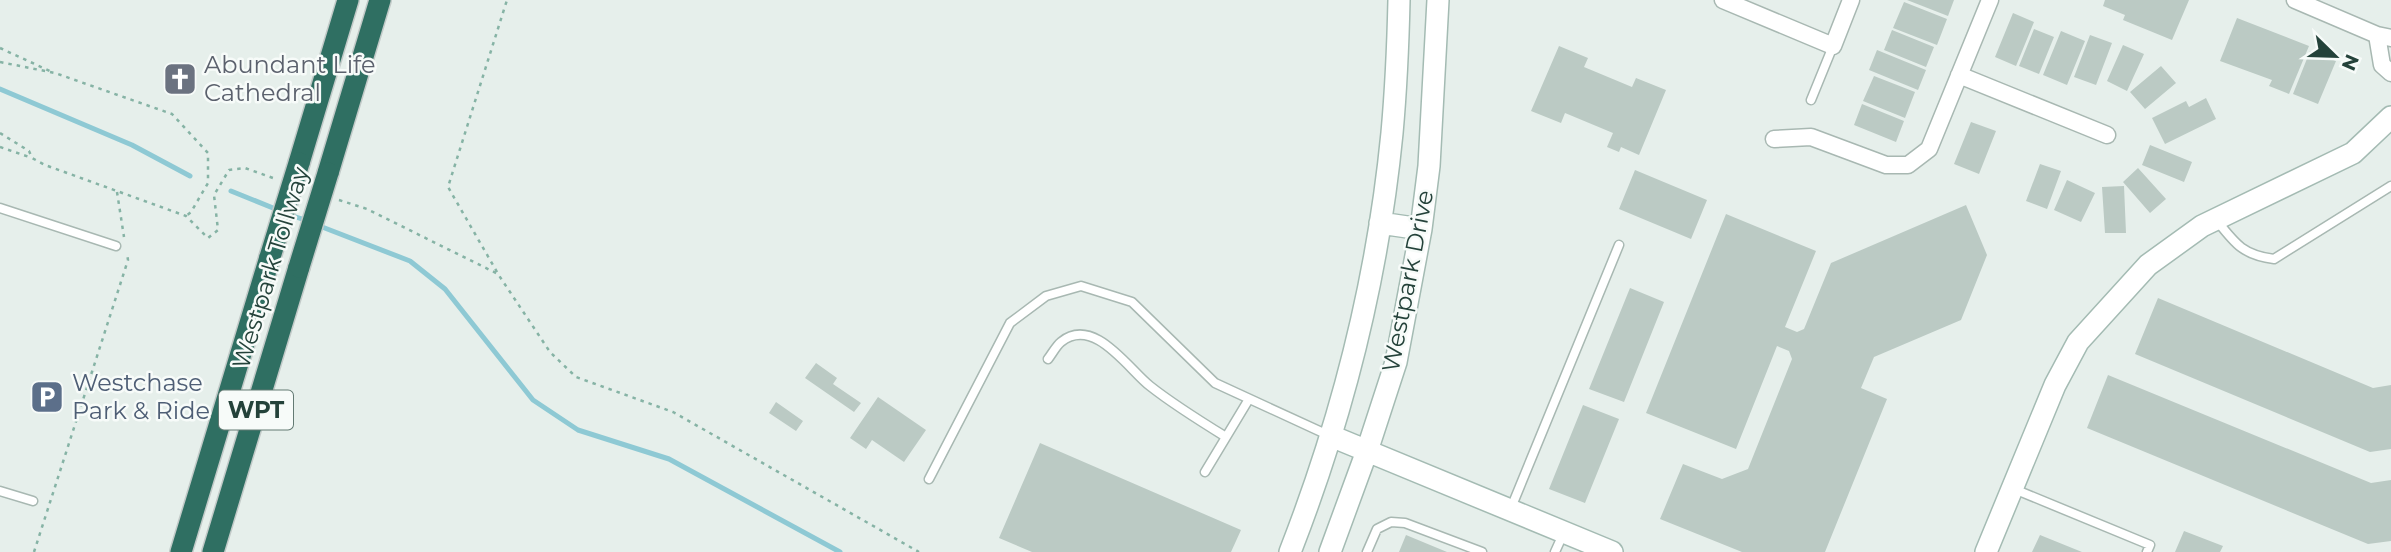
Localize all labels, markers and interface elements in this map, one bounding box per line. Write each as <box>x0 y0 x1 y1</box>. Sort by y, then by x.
north arrow <box>2300 21 2370 91</box>
place label: Abundant Life Cathedral <box>204 50 376 107</box>
text: N <box>2337 51 2364 74</box>
church icon: Abundant Life Cathedral <box>161 60 199 98</box>
street label: Westpark Tollway <box>226 163 315 372</box>
street label: Westpark Drive <box>1376 188 1439 374</box>
place label: Westchase Park & Ride <box>72 368 210 425</box>
parking icon: Westchase Park & Ride <box>28 378 66 416</box>
road number: WPT <box>219 390 293 430</box>

